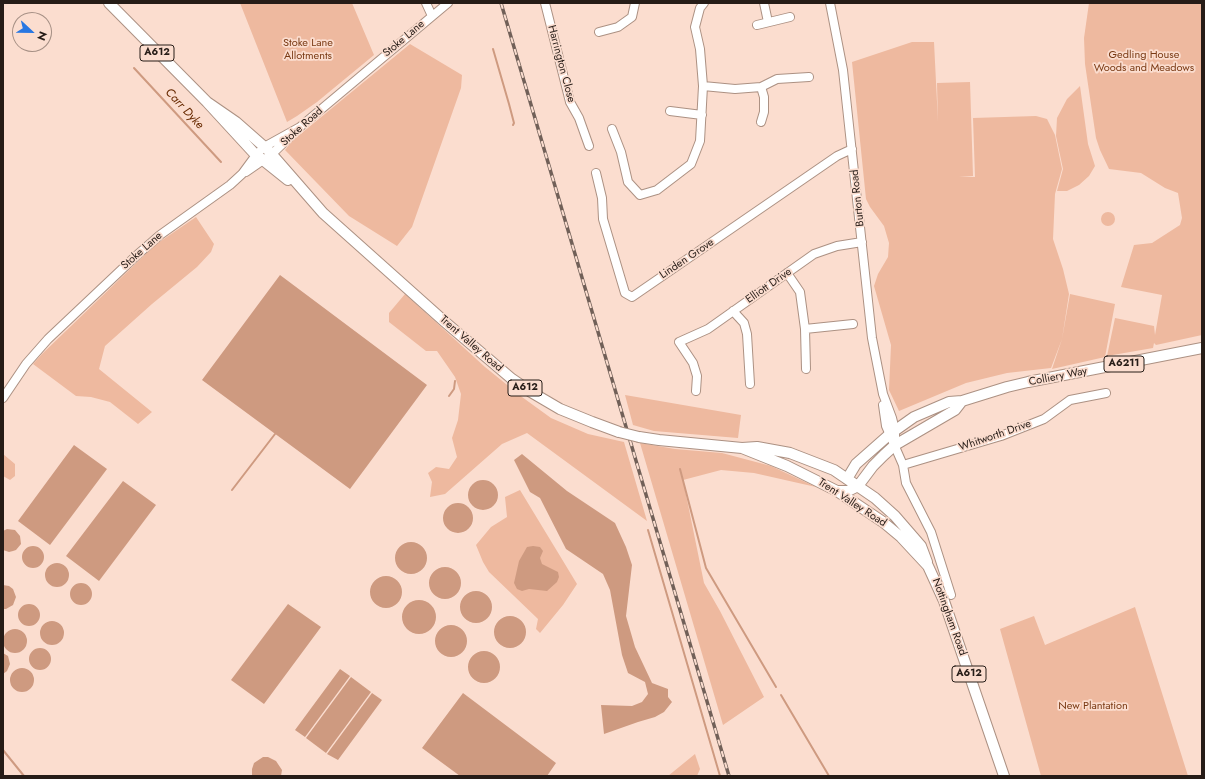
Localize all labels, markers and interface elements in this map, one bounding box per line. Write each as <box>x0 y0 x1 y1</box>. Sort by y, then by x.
north arrow <box>12 12 52 52</box>
street label: Stoke Lane <box>381 18 427 60</box>
street label: Harrington Close <box>544 24 578 104</box>
text: N <box>33 29 51 43</box>
park label: Stoke Lane Allotments <box>283 36 333 62</box>
road number: A612 <box>140 45 174 61</box>
park label: Gedling House Woods and Meadows <box>1094 48 1194 74</box>
water label: Carr Dyke <box>162 86 206 132</box>
street label: Stoke Road <box>278 105 326 149</box>
street label: Burton Road <box>848 169 868 227</box>
street label: Stoke Lane <box>119 230 165 272</box>
street label: Linden Grove <box>657 236 717 282</box>
street label: Elliott Drive <box>744 265 794 307</box>
street label: Trent Valley Road <box>437 313 505 375</box>
road number: A6211 <box>1104 356 1144 372</box>
street label: Colliery Way <box>1028 365 1088 389</box>
road number: A612 <box>508 380 542 396</box>
street label: Whitworth Drive <box>957 417 1033 455</box>
street label: Trent Valley Road <box>815 476 889 530</box>
street label: Nottingham Road <box>929 577 969 657</box>
road number: A612 <box>952 666 986 682</box>
park label: New Plantation <box>1058 699 1128 713</box>

